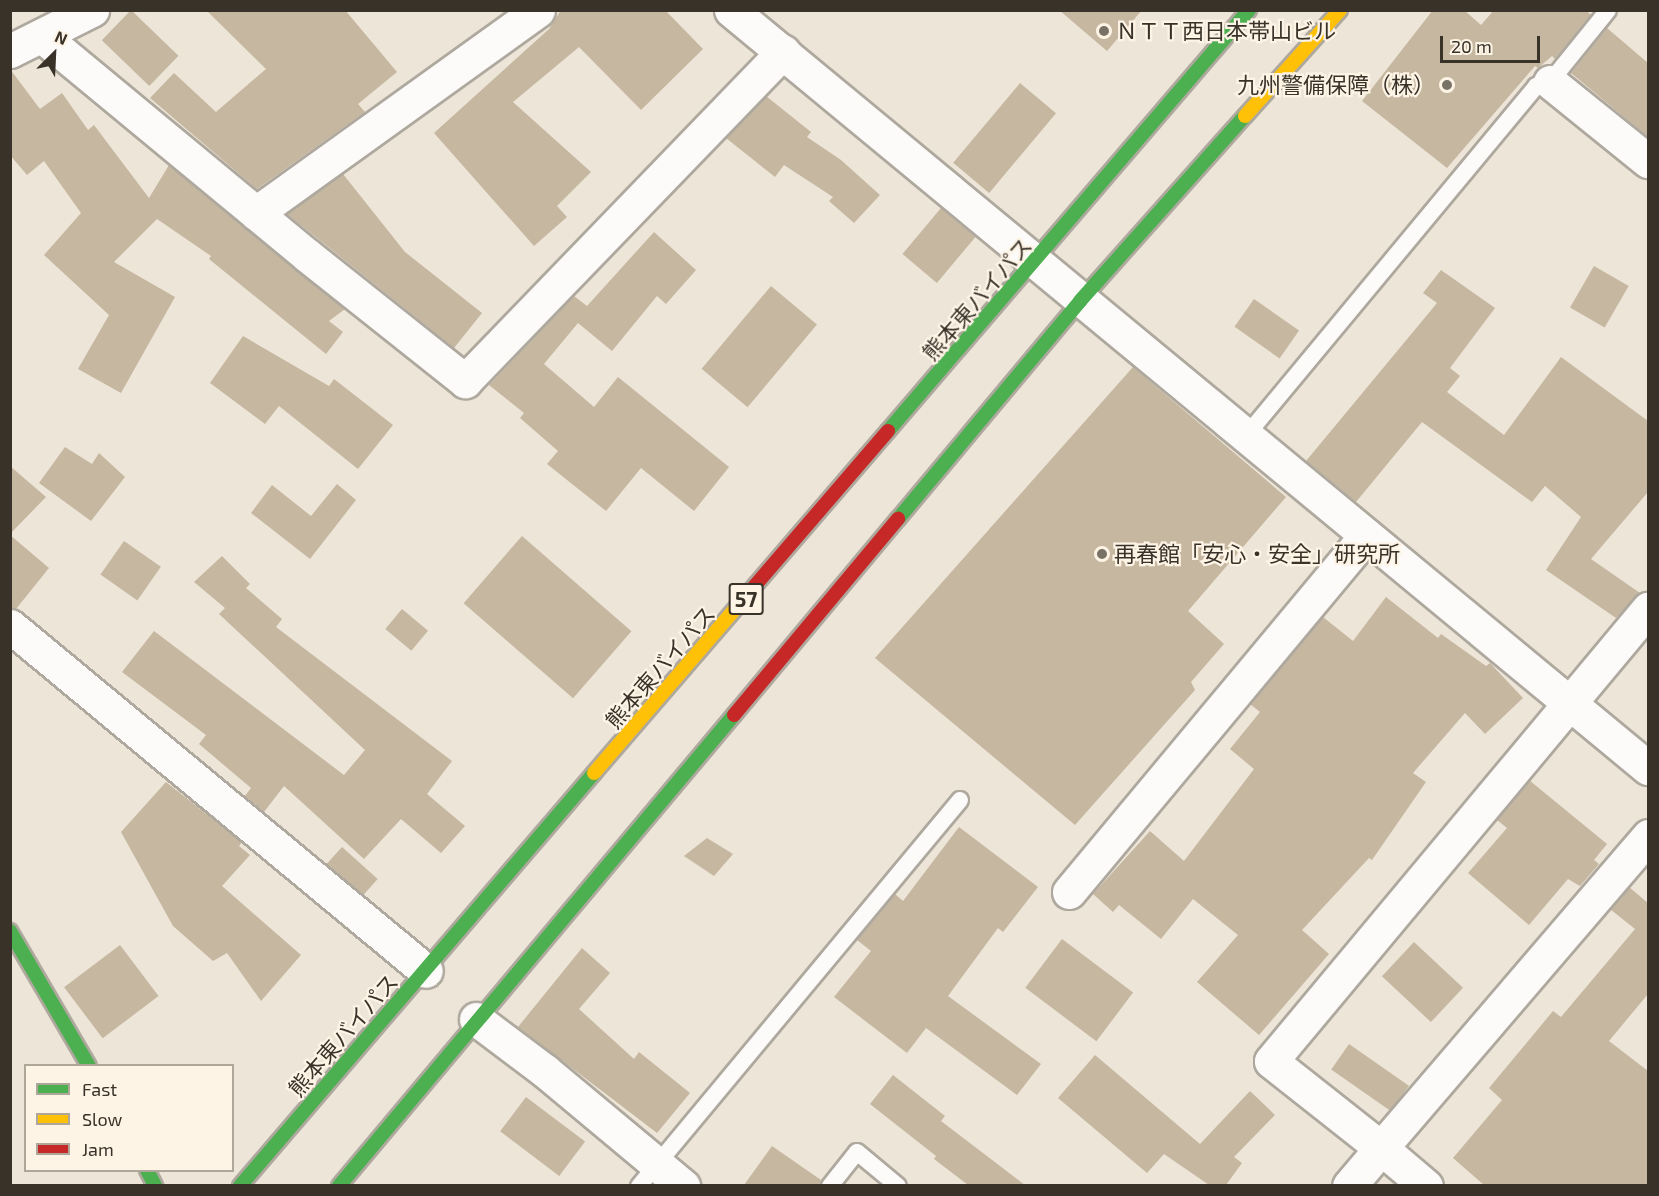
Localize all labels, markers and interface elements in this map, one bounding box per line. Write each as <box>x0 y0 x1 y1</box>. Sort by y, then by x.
place label: ＮＴＴ西日本帯山ビル <box>1116 18 1336 44</box>
north arrow <box>24 24 84 84</box>
marker: ＮＴＴ西日本帯山ビル <box>1097 24 1111 38</box>
scale bar <box>1443 24 1544 62</box>
text: N <box>52 26 71 48</box>
text: 20 m <box>1451 35 1492 57</box>
place label: 九州警備保障（株） <box>1237 72 1435 98</box>
marker: 九州警備保障（株） <box>1440 78 1454 92</box>
street label: 熊本東バイパス <box>917 232 1037 366</box>
place label: 再春館「安心・安全」研究所 <box>1114 541 1400 567</box>
marker: 再春館「安心・安全」研究所 <box>1095 547 1109 561</box>
road number: 57 <box>728 581 764 617</box>
street label: 熊本東バイパス <box>600 600 720 734</box>
street label: 熊本東バイパス <box>283 968 403 1102</box>
legend <box>24 1064 234 1172</box>
text: Fast <box>82 1078 117 1100</box>
text: Slow <box>82 1108 122 1130</box>
text: Jam <box>82 1138 114 1160</box>

